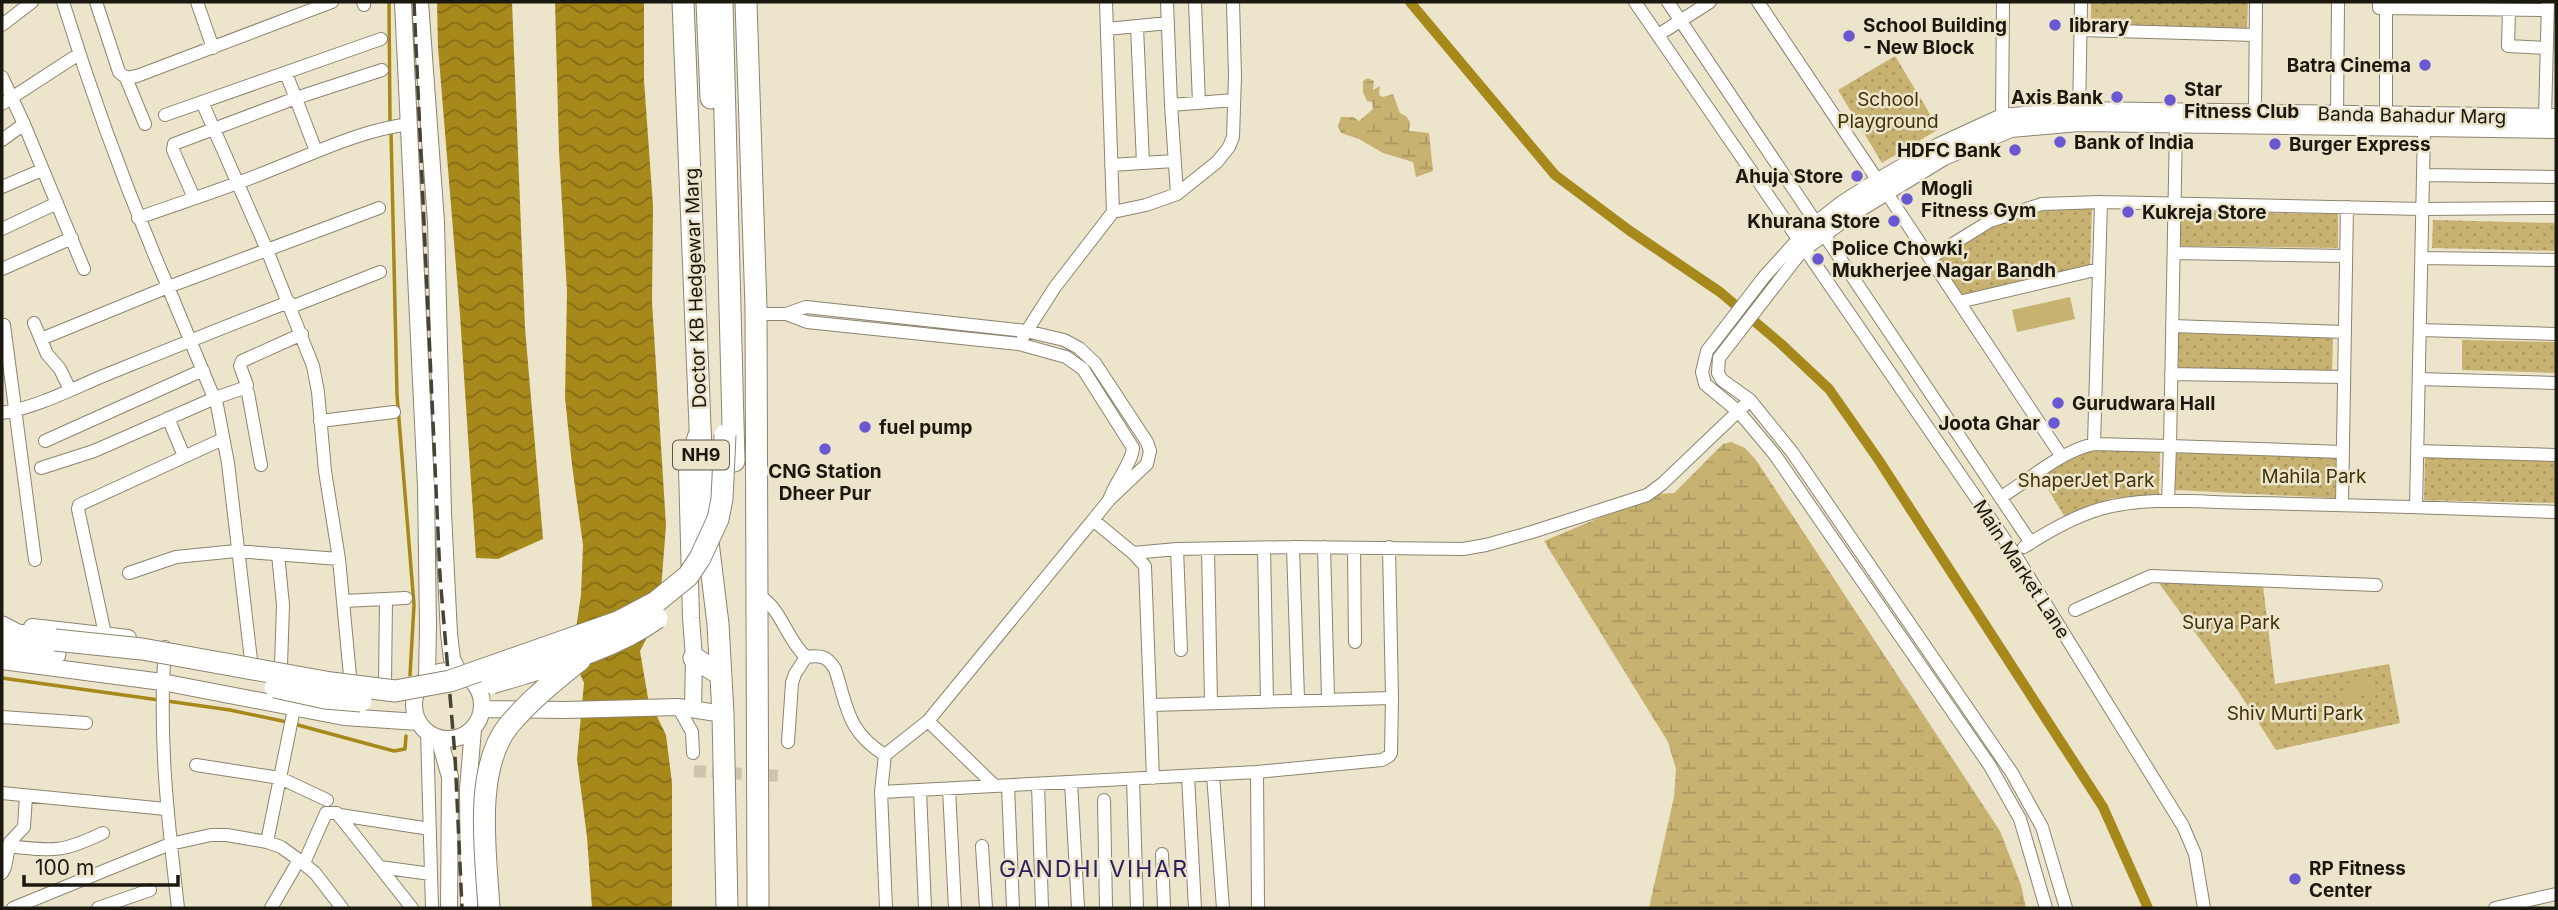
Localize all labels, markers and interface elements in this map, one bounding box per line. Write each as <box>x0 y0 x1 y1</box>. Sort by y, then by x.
place label: School Building - New Block <box>1863 14 2007 59</box>
place label: library <box>2069 14 2130 37</box>
marker: library <box>2047 17 2063 33</box>
marker: School Building - New Block <box>1841 28 1857 44</box>
place label: Batra Cinema <box>2287 54 2411 77</box>
marker: Batra Cinema <box>2417 57 2433 73</box>
place label: Star Fitness Club <box>2184 78 2299 123</box>
place label: Axis Bank <box>2011 86 2103 109</box>
park label: School Playground <box>1837 88 1939 133</box>
marker: Axis Bank <box>2109 89 2125 105</box>
marker: Star Fitness Club <box>2162 92 2178 108</box>
street label: Banda Bahadur Marg <box>2317 102 2507 129</box>
place label: Bank of India <box>2074 131 2194 154</box>
place label: Burger Express <box>2289 133 2431 156</box>
marker: Bank of India <box>2052 134 2068 150</box>
marker: Burger Express <box>2267 136 2283 152</box>
place label: HDFC Bank <box>1897 139 2001 162</box>
marker: HDFC Bank <box>2007 142 2023 158</box>
place label: Ahuja Store <box>1735 165 1843 188</box>
street label: Doctor KB Hedgewar Marg <box>680 167 711 409</box>
marker: Ahuja Store <box>1849 168 1865 184</box>
place label: Mogli Fitness Gym <box>1921 177 2036 222</box>
marker: Mogli Fitness Gym <box>1899 191 1915 207</box>
place label: Kukreja Store <box>2142 201 2267 224</box>
marker: Kukreja Store <box>2120 204 2136 220</box>
place label: Khurana Store <box>1747 210 1880 233</box>
marker: Khurana Store <box>1886 213 1902 229</box>
place label: Police Chowki, Mukherjee Nagar Bandh <box>1832 237 2056 282</box>
marker: Police Chowki, Mukherjee Nagar Bandh <box>1810 251 1826 267</box>
place label: Gurudwara Hall <box>2072 392 2215 415</box>
marker: Gurudwara Hall <box>2050 395 2066 411</box>
place label: Joota Ghar <box>1938 412 2040 435</box>
marker: Joota Ghar <box>2046 415 2062 431</box>
place label: fuel pump <box>879 416 973 439</box>
marker: fuel pump <box>857 419 873 435</box>
road number: NH9 <box>673 440 729 470</box>
marker: CNG Station Dheer Pur <box>817 441 833 457</box>
place label: CNG Station Dheer Pur <box>768 460 882 505</box>
park label: Mahila Park <box>2262 465 2367 488</box>
park label: ShaperJet Park <box>2017 469 2155 492</box>
street label: Main Market Lane <box>1968 496 2075 643</box>
park label: Surya Park <box>2182 611 2281 634</box>
park label: Shiv Murti Park <box>2227 702 2364 725</box>
scale bar <box>24 844 178 888</box>
text: 100 m <box>35 855 94 880</box>
district label: GANDHI VIHAR <box>999 855 1189 883</box>
place label: RP Fitness Center <box>2309 857 2406 902</box>
marker: RP Fitness Center <box>2287 871 2303 887</box>

